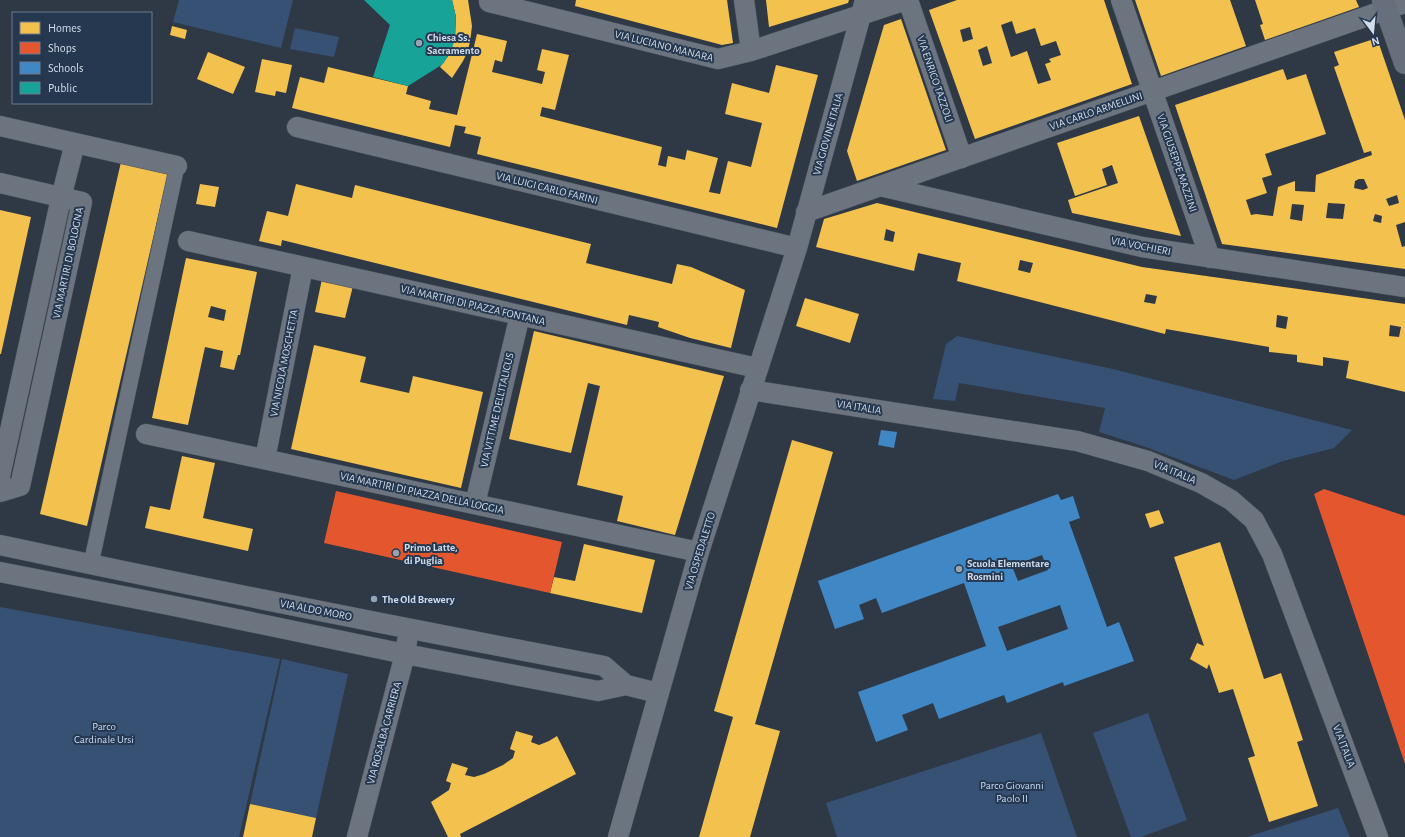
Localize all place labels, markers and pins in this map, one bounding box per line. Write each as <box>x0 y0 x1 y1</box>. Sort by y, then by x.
place label: Chiesa Ss. Sacramento <box>427 32 480 56</box>
marker: Chiesa Ss. Sacramento <box>414 38 424 48</box>
place label: Primo Latte, di Puglia <box>404 542 458 566</box>
marker: Primo Latte, di Puglia <box>391 548 401 558</box>
place label: Scuola Elementare Rosmini <box>967 558 1049 582</box>
marker: Scuola Elementare Rosmini <box>954 564 964 574</box>
marker: The Old Brewery <box>369 594 379 604</box>
place label: The Old Brewery <box>382 594 455 605</box>

